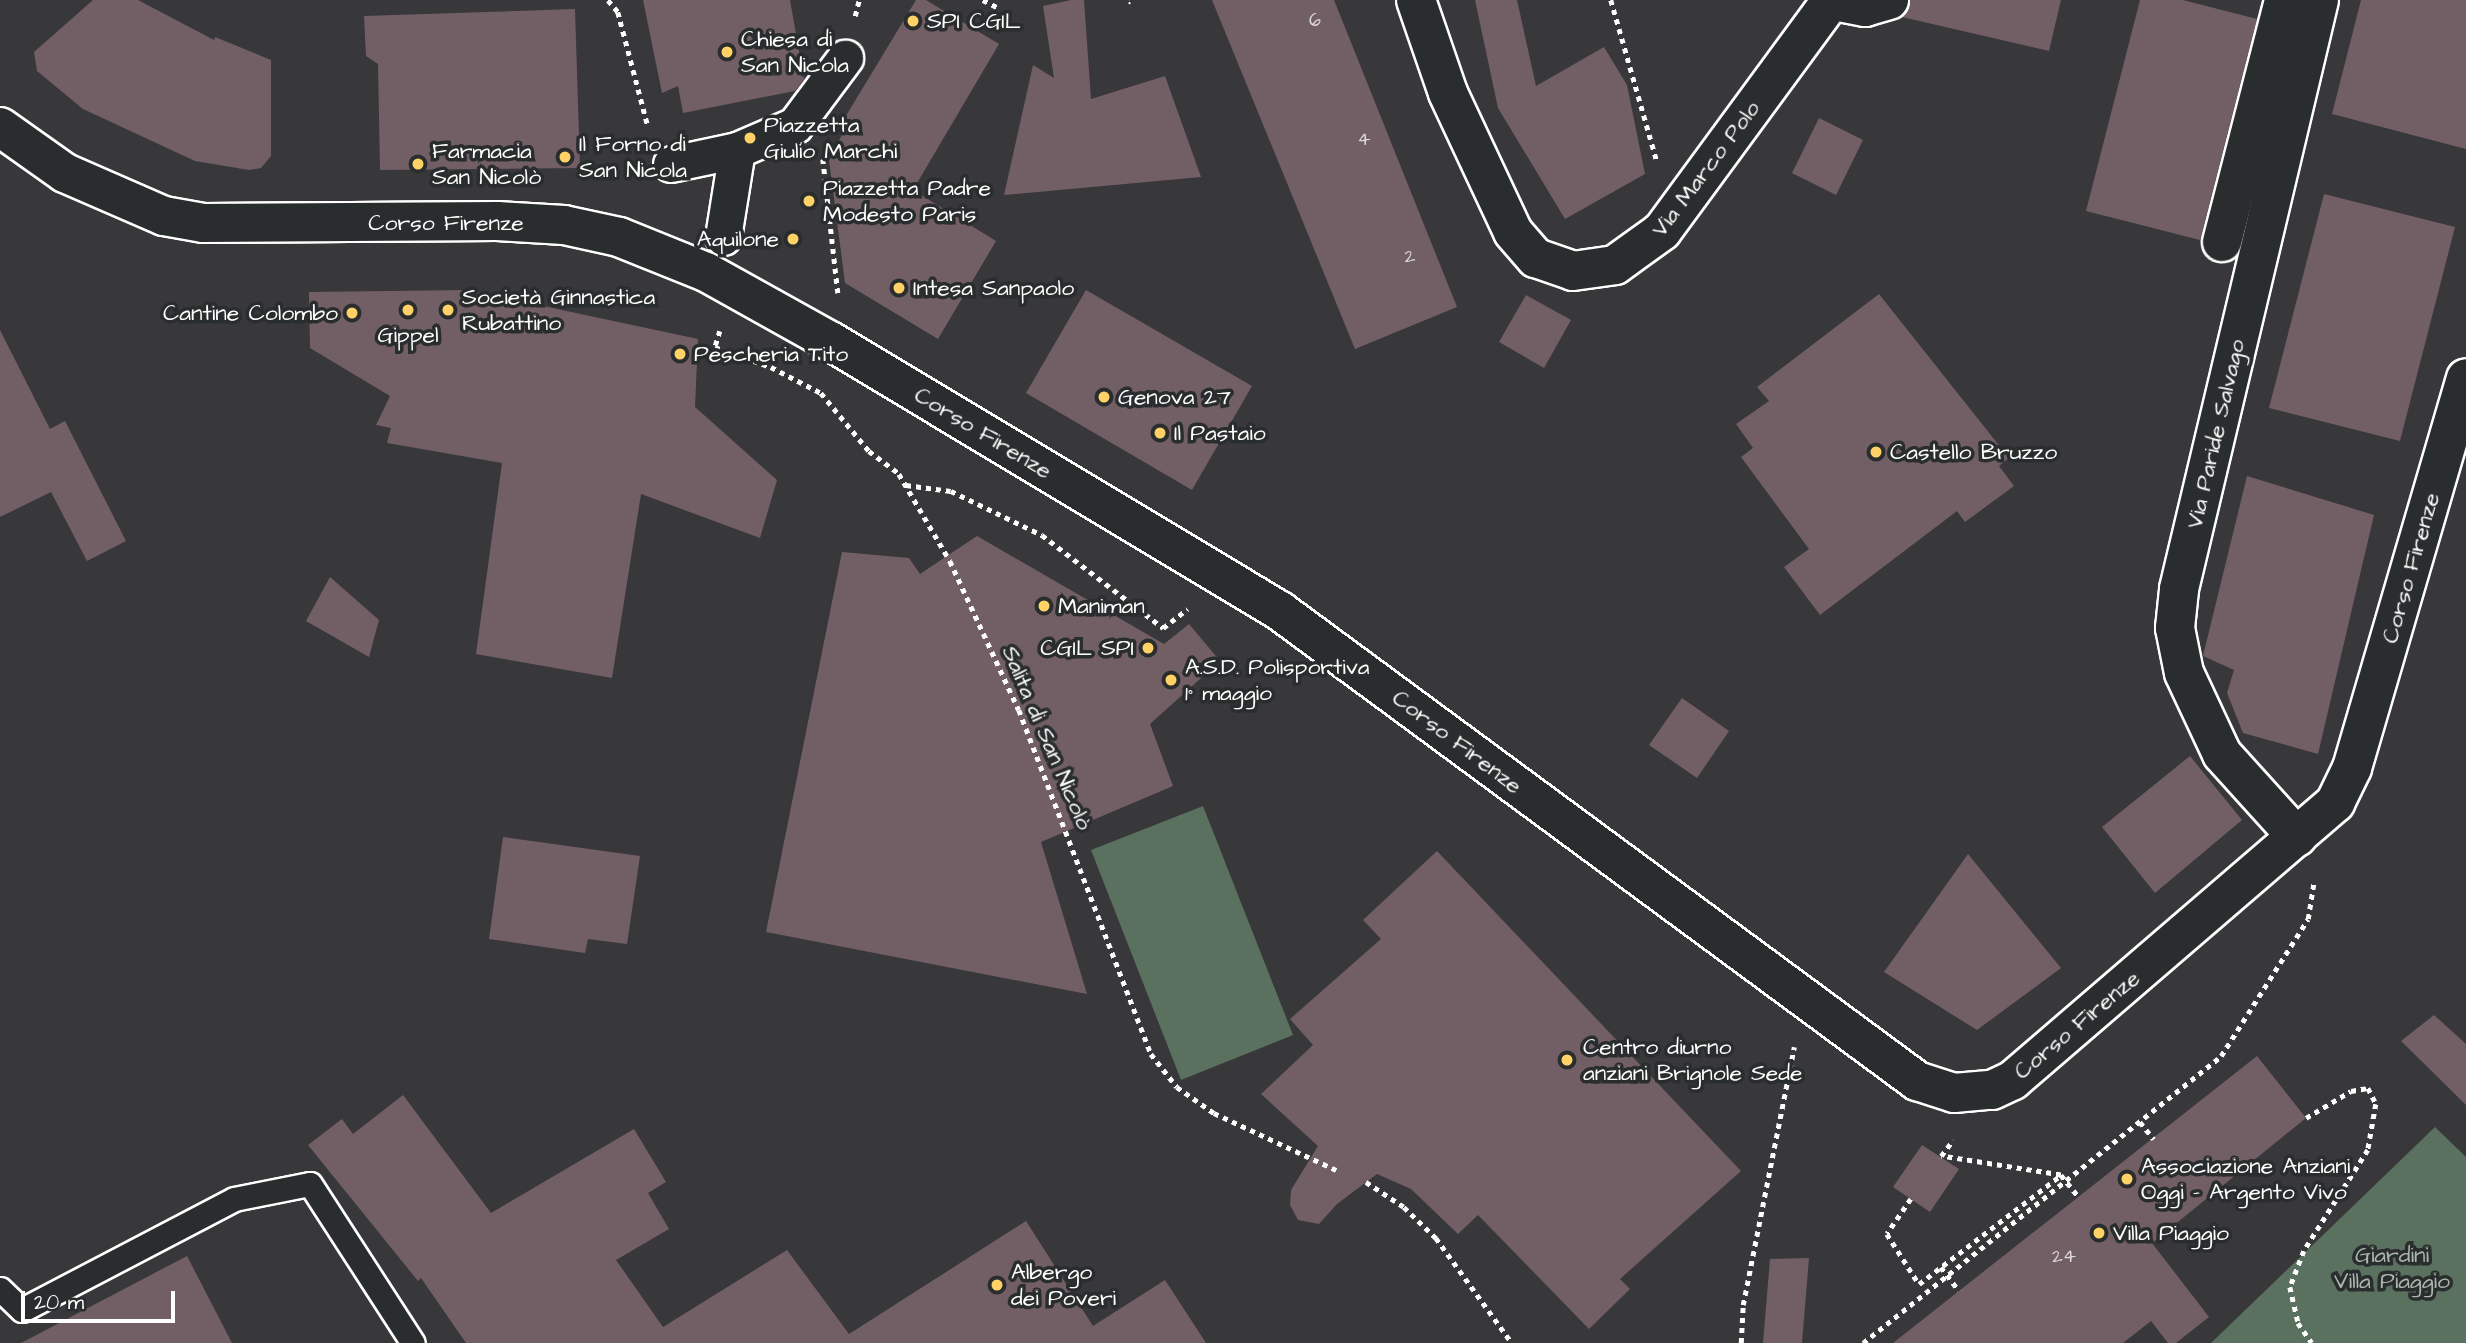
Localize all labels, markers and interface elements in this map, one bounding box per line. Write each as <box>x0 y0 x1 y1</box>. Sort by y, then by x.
place label: SPI CGIL <box>927 7 1021 35</box>
house number: 6 <box>1309 10 1321 32</box>
marker: SPI CGIL <box>905 13 921 29</box>
place label: Chiesa di San Nicola <box>741 25 849 79</box>
marker: Chiesa di San Nicola <box>719 44 735 60</box>
street label: Via Marco Polo <box>1646 96 1766 242</box>
place label: Piazzetta Giulio Marchi <box>764 111 897 165</box>
house number: 4 <box>1358 129 1370 151</box>
place label: Il Forno di San Nicola <box>579 130 687 184</box>
marker: Piazzetta Giulio Marchi <box>742 130 758 146</box>
place label: Farmacia San Nicolò <box>432 137 541 191</box>
marker: Il Forno di San Nicola <box>557 149 573 165</box>
marker: Farmacia San Nicolò <box>410 156 426 172</box>
place label: Piazzetta Padre Modesto Paris <box>823 174 991 228</box>
marker: Piazzetta Padre Modesto Paris <box>801 193 817 209</box>
street label: Corso Firenze <box>368 209 524 237</box>
place label: Aquilone <box>697 225 779 253</box>
marker: Aquilone <box>785 231 801 247</box>
house number: 2 <box>1405 246 1415 268</box>
place label: Intesa Sanpaolo <box>913 274 1074 302</box>
marker: Intesa Sanpaolo <box>891 280 907 296</box>
place label: Società Ginnastica Rubattino <box>462 283 655 337</box>
place label: Cantine Colombo <box>163 299 338 327</box>
marker: Gippel <box>400 302 416 318</box>
marker: Società Ginnastica Rubattino <box>440 302 456 318</box>
marker: Cantine Colombo <box>344 305 360 321</box>
place label: Gippel <box>377 321 439 349</box>
street label: Via Paride Salvago <box>2181 337 2251 531</box>
place label: Pescheria Tito <box>694 340 848 368</box>
marker: Pescheria Tito <box>672 346 688 362</box>
street label: Corso Firenze <box>909 381 1057 485</box>
place label: Genova 27 <box>1118 383 1231 411</box>
marker: Genova 27 <box>1096 389 1112 405</box>
place label: Il Pastaio <box>1174 419 1266 447</box>
marker: Il Pastaio <box>1152 425 1168 441</box>
place label: Castello Bruzzo <box>1890 438 2057 466</box>
marker: Castello Bruzzo <box>1868 444 1884 460</box>
street label: Corso Firenze <box>2376 489 2446 647</box>
place label: Maniman <box>1058 592 1145 620</box>
marker: Maniman <box>1036 598 1052 614</box>
place label: CGIL SPI <box>1040 634 1134 662</box>
marker: CGIL SPI <box>1140 640 1156 656</box>
street label: Salita di San Nicolò <box>996 642 1098 834</box>
place label: A.S.D. Polisportiva 1° maggio <box>1185 653 1369 707</box>
marker: A.S.D. Polisportiva 1° maggio <box>1163 672 1179 688</box>
street label: Corso Firenze <box>1387 684 1527 800</box>
street label: Corso Firenze <box>2009 964 2145 1086</box>
place label: Centro diurno anziani Brignole Sede <box>1583 1033 1803 1087</box>
marker: Centro diurno anziani Brignole Sede <box>1557 1050 1577 1070</box>
place label: Associazione Anziani Oggi - Argento Vivo <box>2141 1152 2350 1206</box>
marker: Associazione Anziani Oggi - Argento Vivo <box>2119 1171 2135 1187</box>
place label: Villa Piaggio <box>2113 1219 2229 1247</box>
marker: Villa Piaggio <box>2091 1225 2107 1241</box>
park label: Giardini Villa Piaggio <box>2334 1241 2450 1295</box>
house number: 24 <box>2052 1246 2076 1268</box>
place label: Albergo dei Poveri <box>1011 1258 1116 1312</box>
scale bar <box>24 1276 178 1320</box>
marker: Albergo dei Poveri <box>989 1277 1005 1293</box>
text: 20 m <box>34 1288 84 1317</box>

